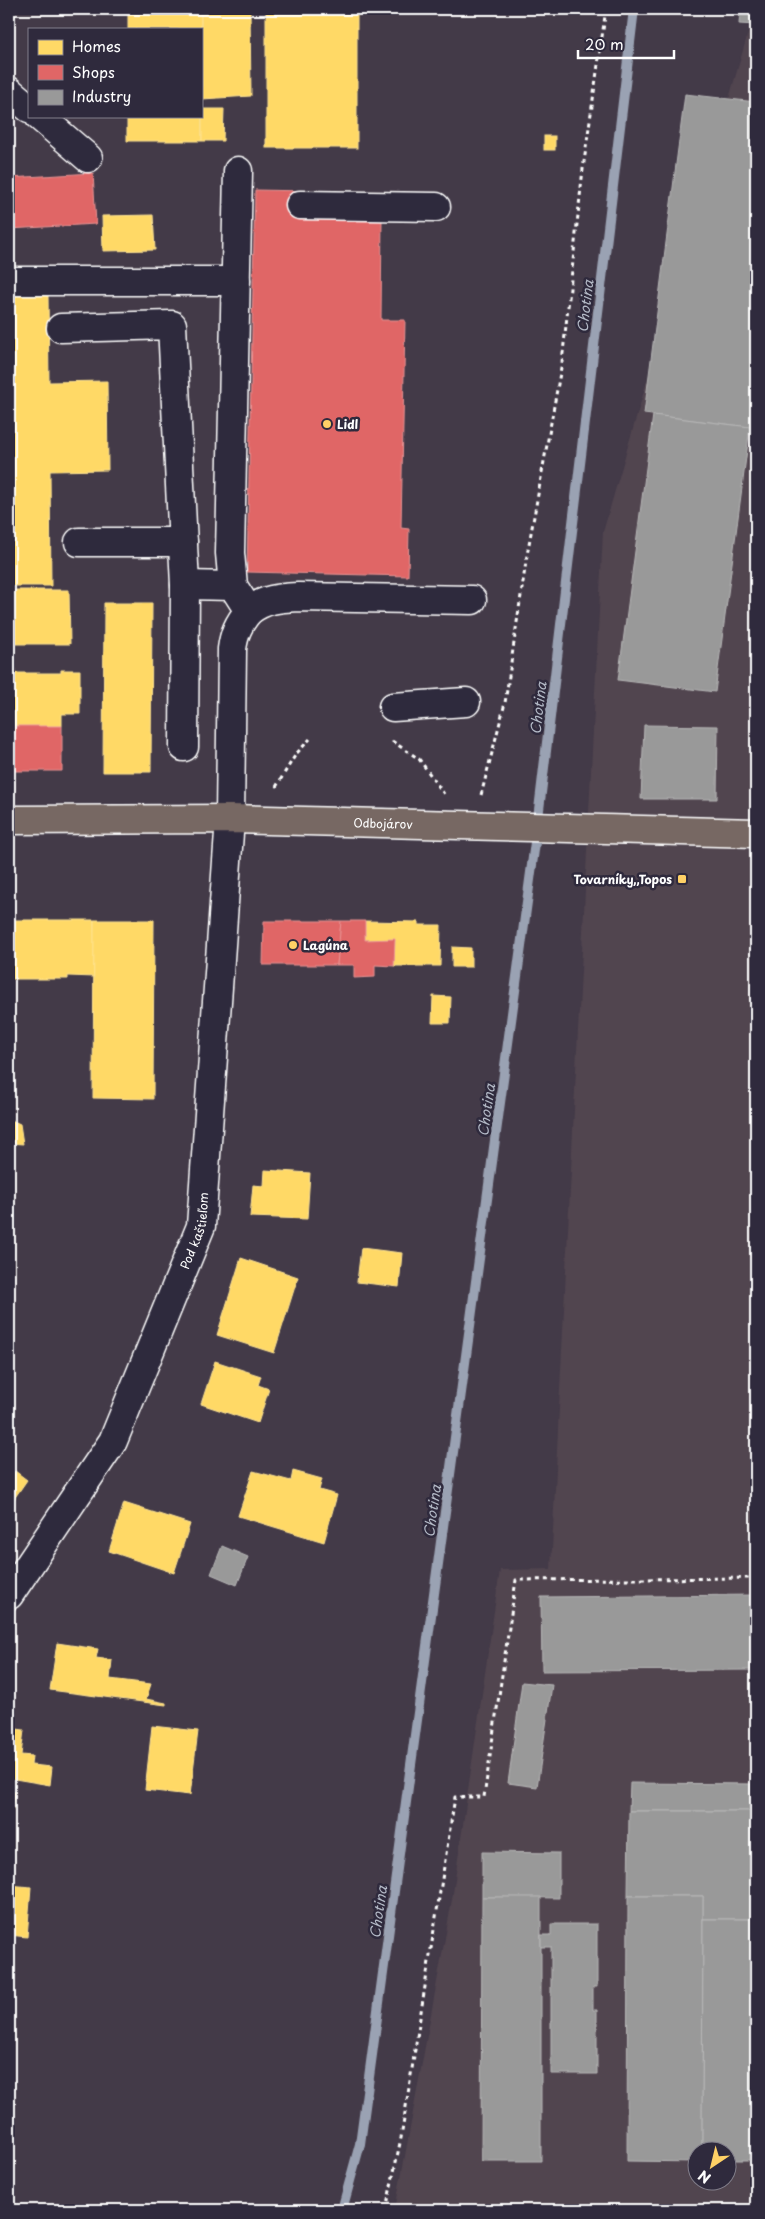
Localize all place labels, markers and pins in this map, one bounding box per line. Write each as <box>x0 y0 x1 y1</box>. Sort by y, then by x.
place label: Lidl <box>337 415 359 433</box>
marker: Lidl <box>321 418 333 430</box>
place label: Tovarníky,,Topos <box>573 870 672 888</box>
marker: Tovarníky,,Topos <box>676 873 688 885</box>
place label: Lagúna <box>303 936 348 954</box>
marker: Lagúna <box>287 939 299 951</box>

